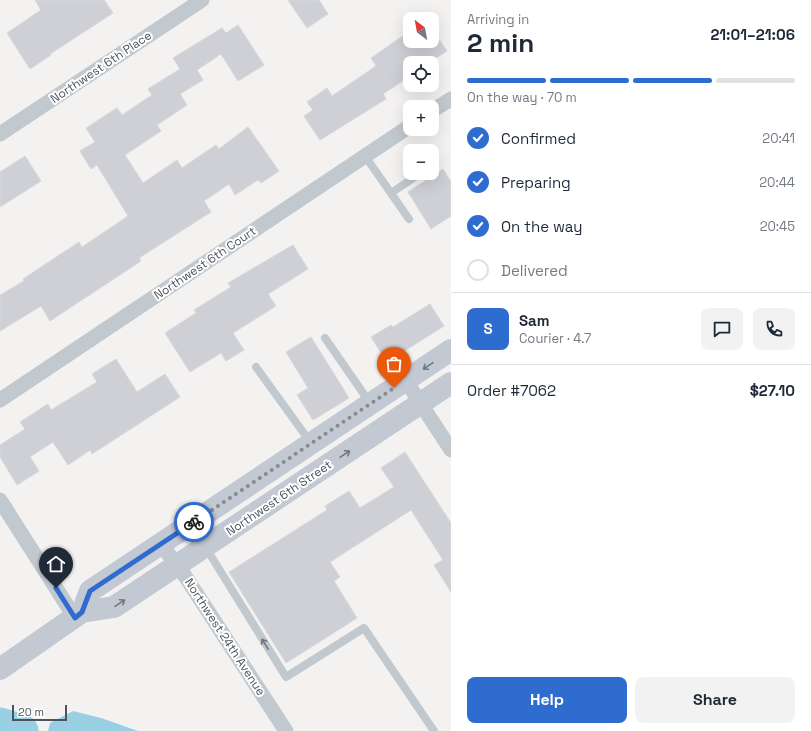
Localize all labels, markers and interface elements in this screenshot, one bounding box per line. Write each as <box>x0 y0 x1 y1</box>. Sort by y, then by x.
text: Arriving in <box>467 11 529 28</box>
north arrow <box>403 12 439 48</box>
map controls <box>403 12 439 180</box>
text: 21:01–21:06 <box>710 25 795 44</box>
text: 2 min <box>467 26 534 60</box>
street label: Northwest 6th Place <box>47 27 155 107</box>
button: locate <box>403 56 439 92</box>
text: On the way · 70 m <box>467 89 577 106</box>
button: + <box>403 100 439 136</box>
icon: check <box>467 127 489 149</box>
text: Confirmed <box>501 129 576 148</box>
text: 20:41 <box>762 130 795 147</box>
button: − <box>403 144 439 180</box>
icon: check <box>467 171 489 193</box>
text: Preparing <box>501 173 571 192</box>
text: 20:44 <box>759 174 795 191</box>
icon: check <box>467 215 489 237</box>
text: On the way <box>501 217 582 236</box>
text: 20:45 <box>760 218 795 235</box>
street label: Northwest 6th Court <box>151 223 259 303</box>
text: Delivered <box>501 261 568 280</box>
button: chat <box>701 308 743 350</box>
button: phone <box>753 308 795 350</box>
text: Sam <box>519 311 550 330</box>
text: S <box>483 319 493 338</box>
text: Courier · 4.7 <box>519 330 591 347</box>
pin <box>377 347 411 388</box>
icon: bag <box>383 353 405 375</box>
one-way arrow <box>423 361 434 370</box>
text: Order #7062 <box>467 381 556 400</box>
text: $27.10 <box>750 381 795 400</box>
one-way arrow <box>339 450 350 458</box>
street label: Northwest 6th Street <box>223 457 335 539</box>
courier <box>174 502 214 542</box>
icon: bike <box>183 511 205 533</box>
pin <box>39 547 73 588</box>
icon: home <box>45 553 67 575</box>
street label: Northwest 24th Avenue <box>181 575 269 699</box>
one-way arrow <box>114 599 125 607</box>
one-way arrow <box>261 638 269 650</box>
button: Help <box>467 677 627 723</box>
button: Share <box>635 677 795 723</box>
scale bar <box>12 703 67 722</box>
text: 20 m <box>18 705 44 719</box>

